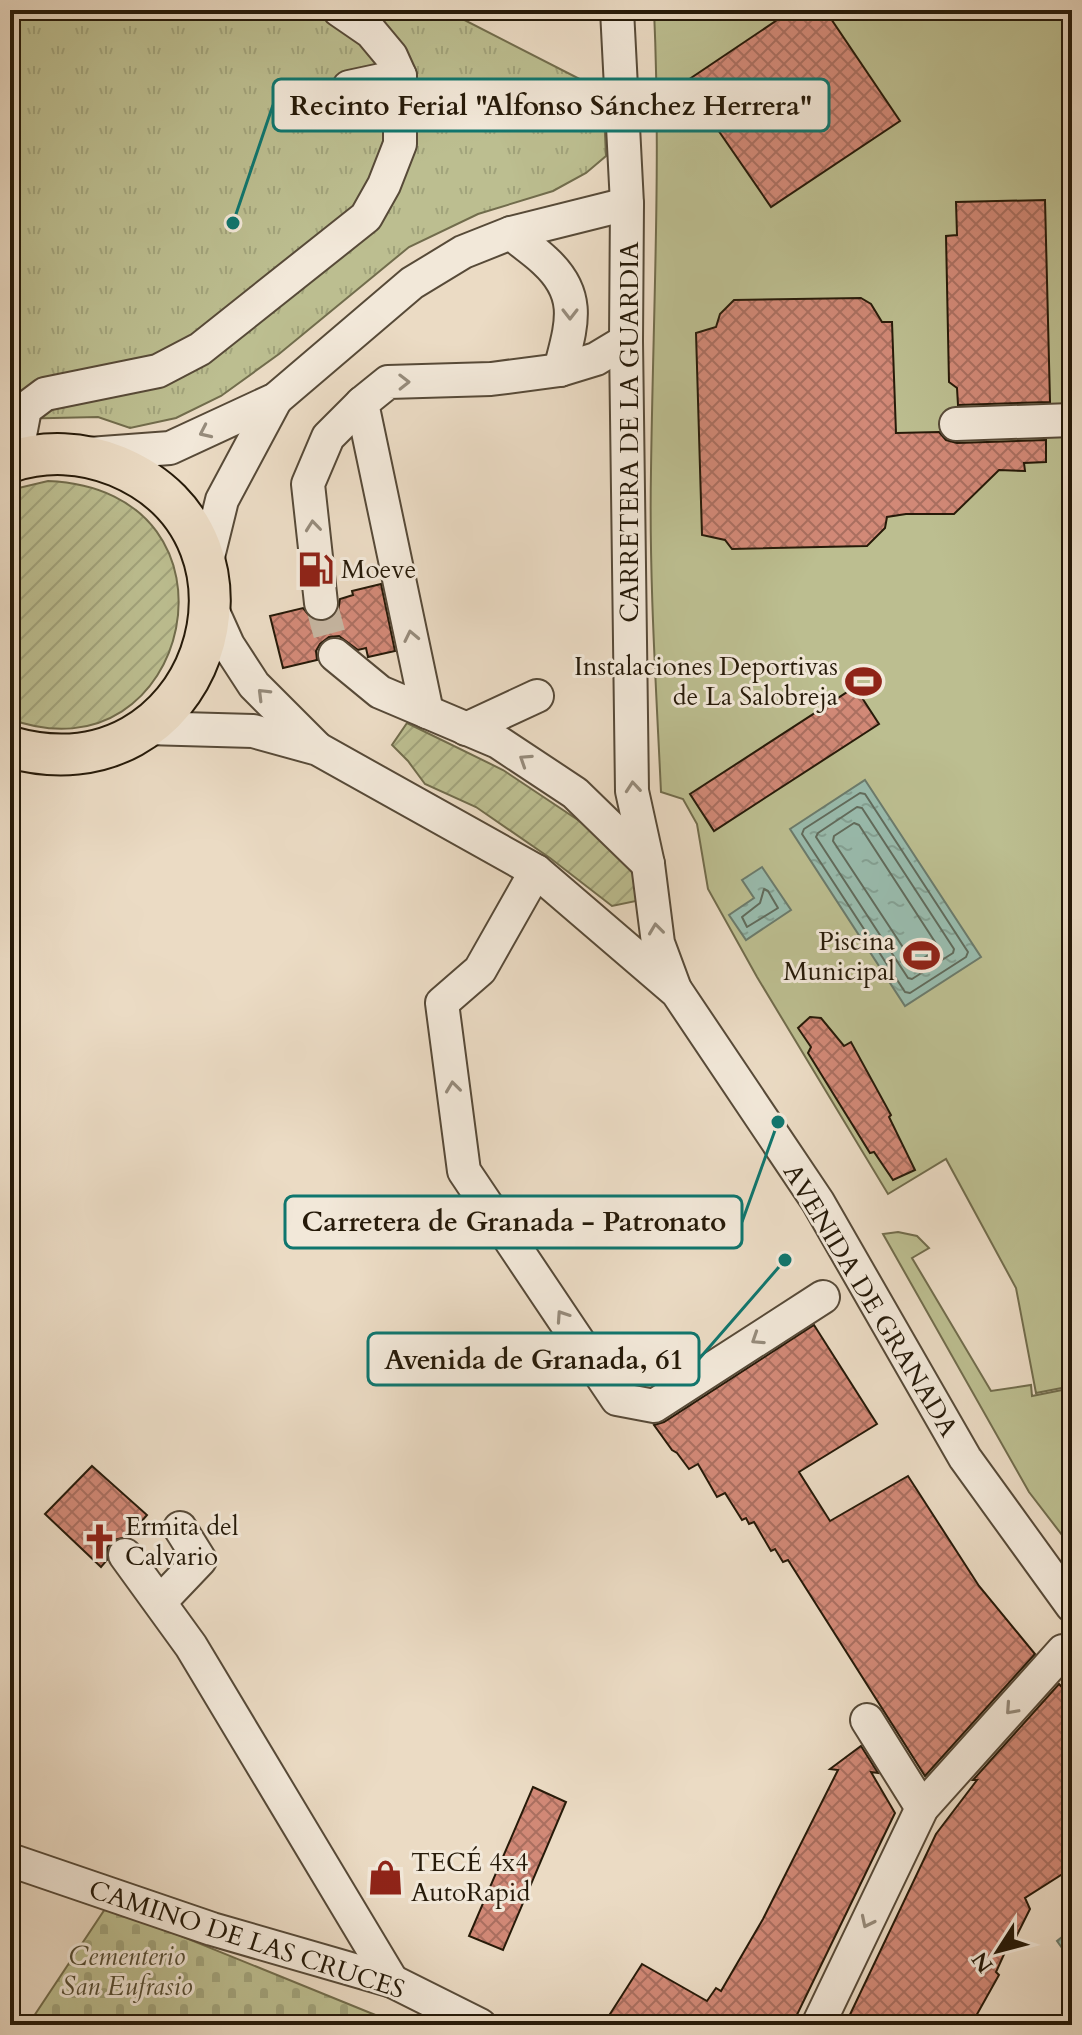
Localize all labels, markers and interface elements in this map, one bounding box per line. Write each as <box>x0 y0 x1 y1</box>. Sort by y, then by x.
callout: Recinto Ferial "Alfonso Sánchez Herrera" <box>273 79 829 131</box>
text: Recinto Ferial "Alfonso Sánchez Herrera" <box>289 87 813 125</box>
street label: CARRETERA DE LA GUARDIA <box>612 241 647 623</box>
one-way arrow <box>561 308 579 321</box>
one-way arrow <box>398 373 411 390</box>
one-way arrow <box>199 422 214 438</box>
one-way arrow <box>304 519 321 532</box>
fuel station icon: Moeve <box>296 550 334 588</box>
place label: Moeve <box>341 552 416 587</box>
one-way arrow <box>403 630 420 643</box>
place label: Instalaciones Deportivas de La Salobreja <box>574 649 838 714</box>
sports icon: Instalaciones Deportivas de La Salobreja <box>845 662 883 700</box>
one-way arrow <box>258 689 272 703</box>
one-way arrow <box>519 755 533 770</box>
one-way arrow <box>625 780 642 793</box>
one-way arrow <box>648 922 665 936</box>
place label: Piscina Municipal <box>783 924 895 989</box>
sports icon: Piscina Municipal <box>902 937 940 975</box>
one-way arrow <box>444 1080 461 1093</box>
street label: AVENIDA DE GRANADA <box>775 1157 966 1444</box>
callout: Carretera de Granada - Patronato <box>285 1196 742 1248</box>
text: Carretera de Granada - Patronato <box>302 1203 726 1241</box>
one-way arrow <box>557 1311 572 1325</box>
one-way arrow <box>752 1329 766 1344</box>
callout: Avenida de Granada, 61 <box>368 1333 699 1385</box>
text: Avenida de Granada, 61 <box>384 1341 684 1379</box>
place label: Ermita del Calvario <box>125 1509 239 1574</box>
church icon: Ermita del Calvario <box>80 1522 118 1560</box>
one-way arrow <box>1006 1699 1021 1714</box>
place label: TECÉ 4x4 AutoRapid <box>411 1845 530 1910</box>
shop icon: TECÉ 4x4 AutoRapid <box>366 1858 404 1896</box>
street label: CAMINO DE LAS CRUCES <box>85 1872 409 2007</box>
north arrow <box>958 1911 1038 1991</box>
one-way arrow <box>861 1914 877 1929</box>
park label: Cementerio San Eufrasio <box>61 1939 193 2004</box>
text: N <box>965 1946 1000 1979</box>

